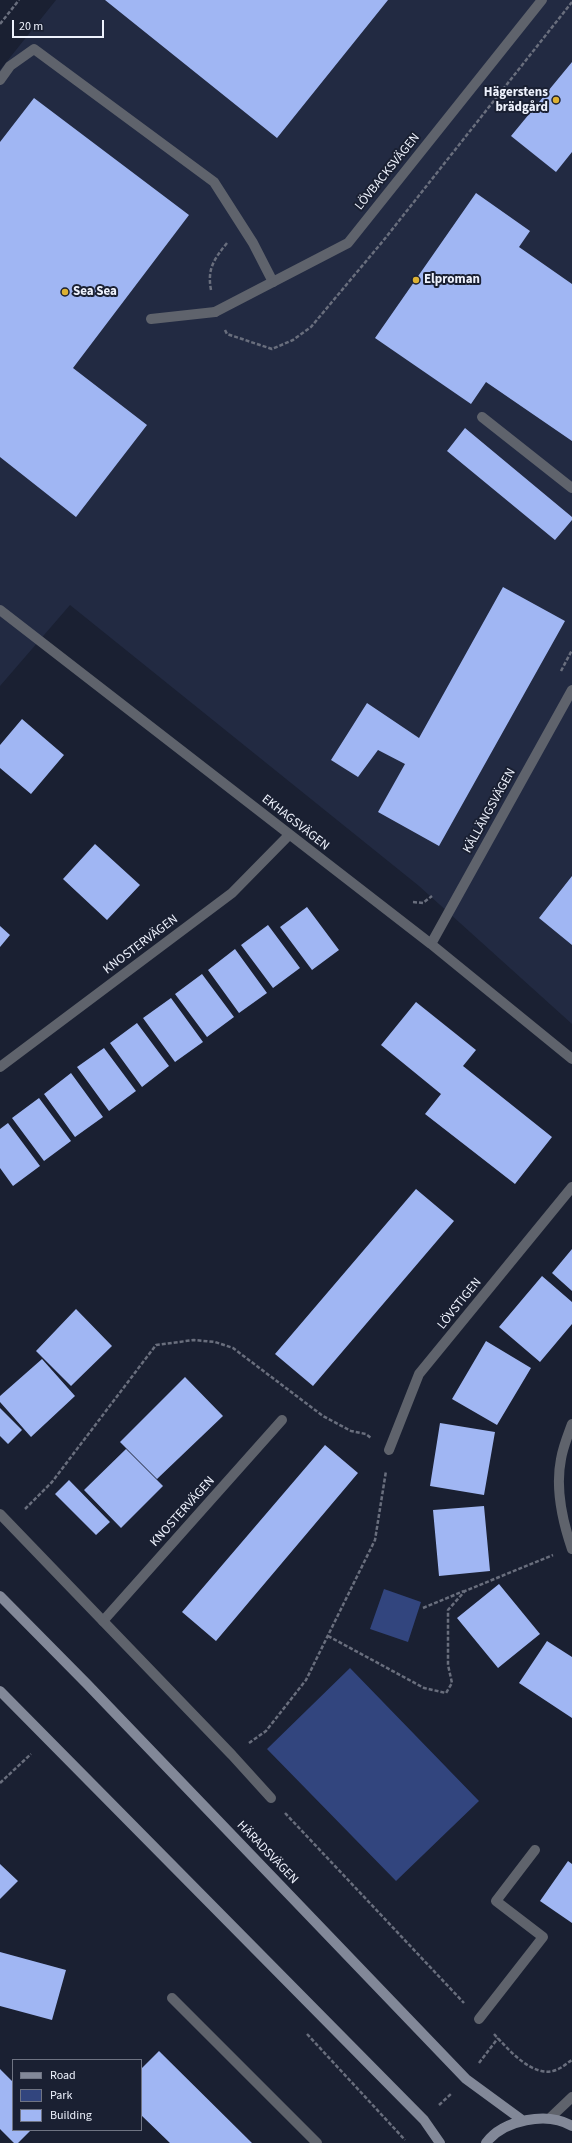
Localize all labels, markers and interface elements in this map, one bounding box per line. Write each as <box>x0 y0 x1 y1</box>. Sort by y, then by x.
scale bar <box>14 12 106 38</box>
text: 20 m <box>19 18 43 35</box>
place label: Hägerstens brädgård <box>484 85 548 116</box>
marker: Hägerstens brädgård <box>551 95 561 105</box>
street label: LÖVBACKSVÄGEN <box>352 130 424 214</box>
place label: Elproman <box>424 272 480 288</box>
marker: Elproman <box>411 275 421 285</box>
place label: Sea Sea <box>73 284 117 300</box>
marker: Sea Sea <box>60 287 70 297</box>
street label: KÄLLÄNGSVÄGEN <box>460 766 520 856</box>
street label: EKHAGSVÄGEN <box>258 792 332 854</box>
street label: KNOSTERVÄGEN <box>101 912 181 978</box>
street label: LÖVSTIGEN <box>435 1275 485 1333</box>
street label: KNOSTERVÄGEN <box>147 1474 219 1550</box>
street label: HÄRADSVÄGEN <box>233 1818 301 1888</box>
legend <box>12 2059 142 2131</box>
text: Road <box>50 2067 76 2084</box>
text: Park <box>50 2087 72 2104</box>
text: Building <box>50 2107 92 2124</box>

